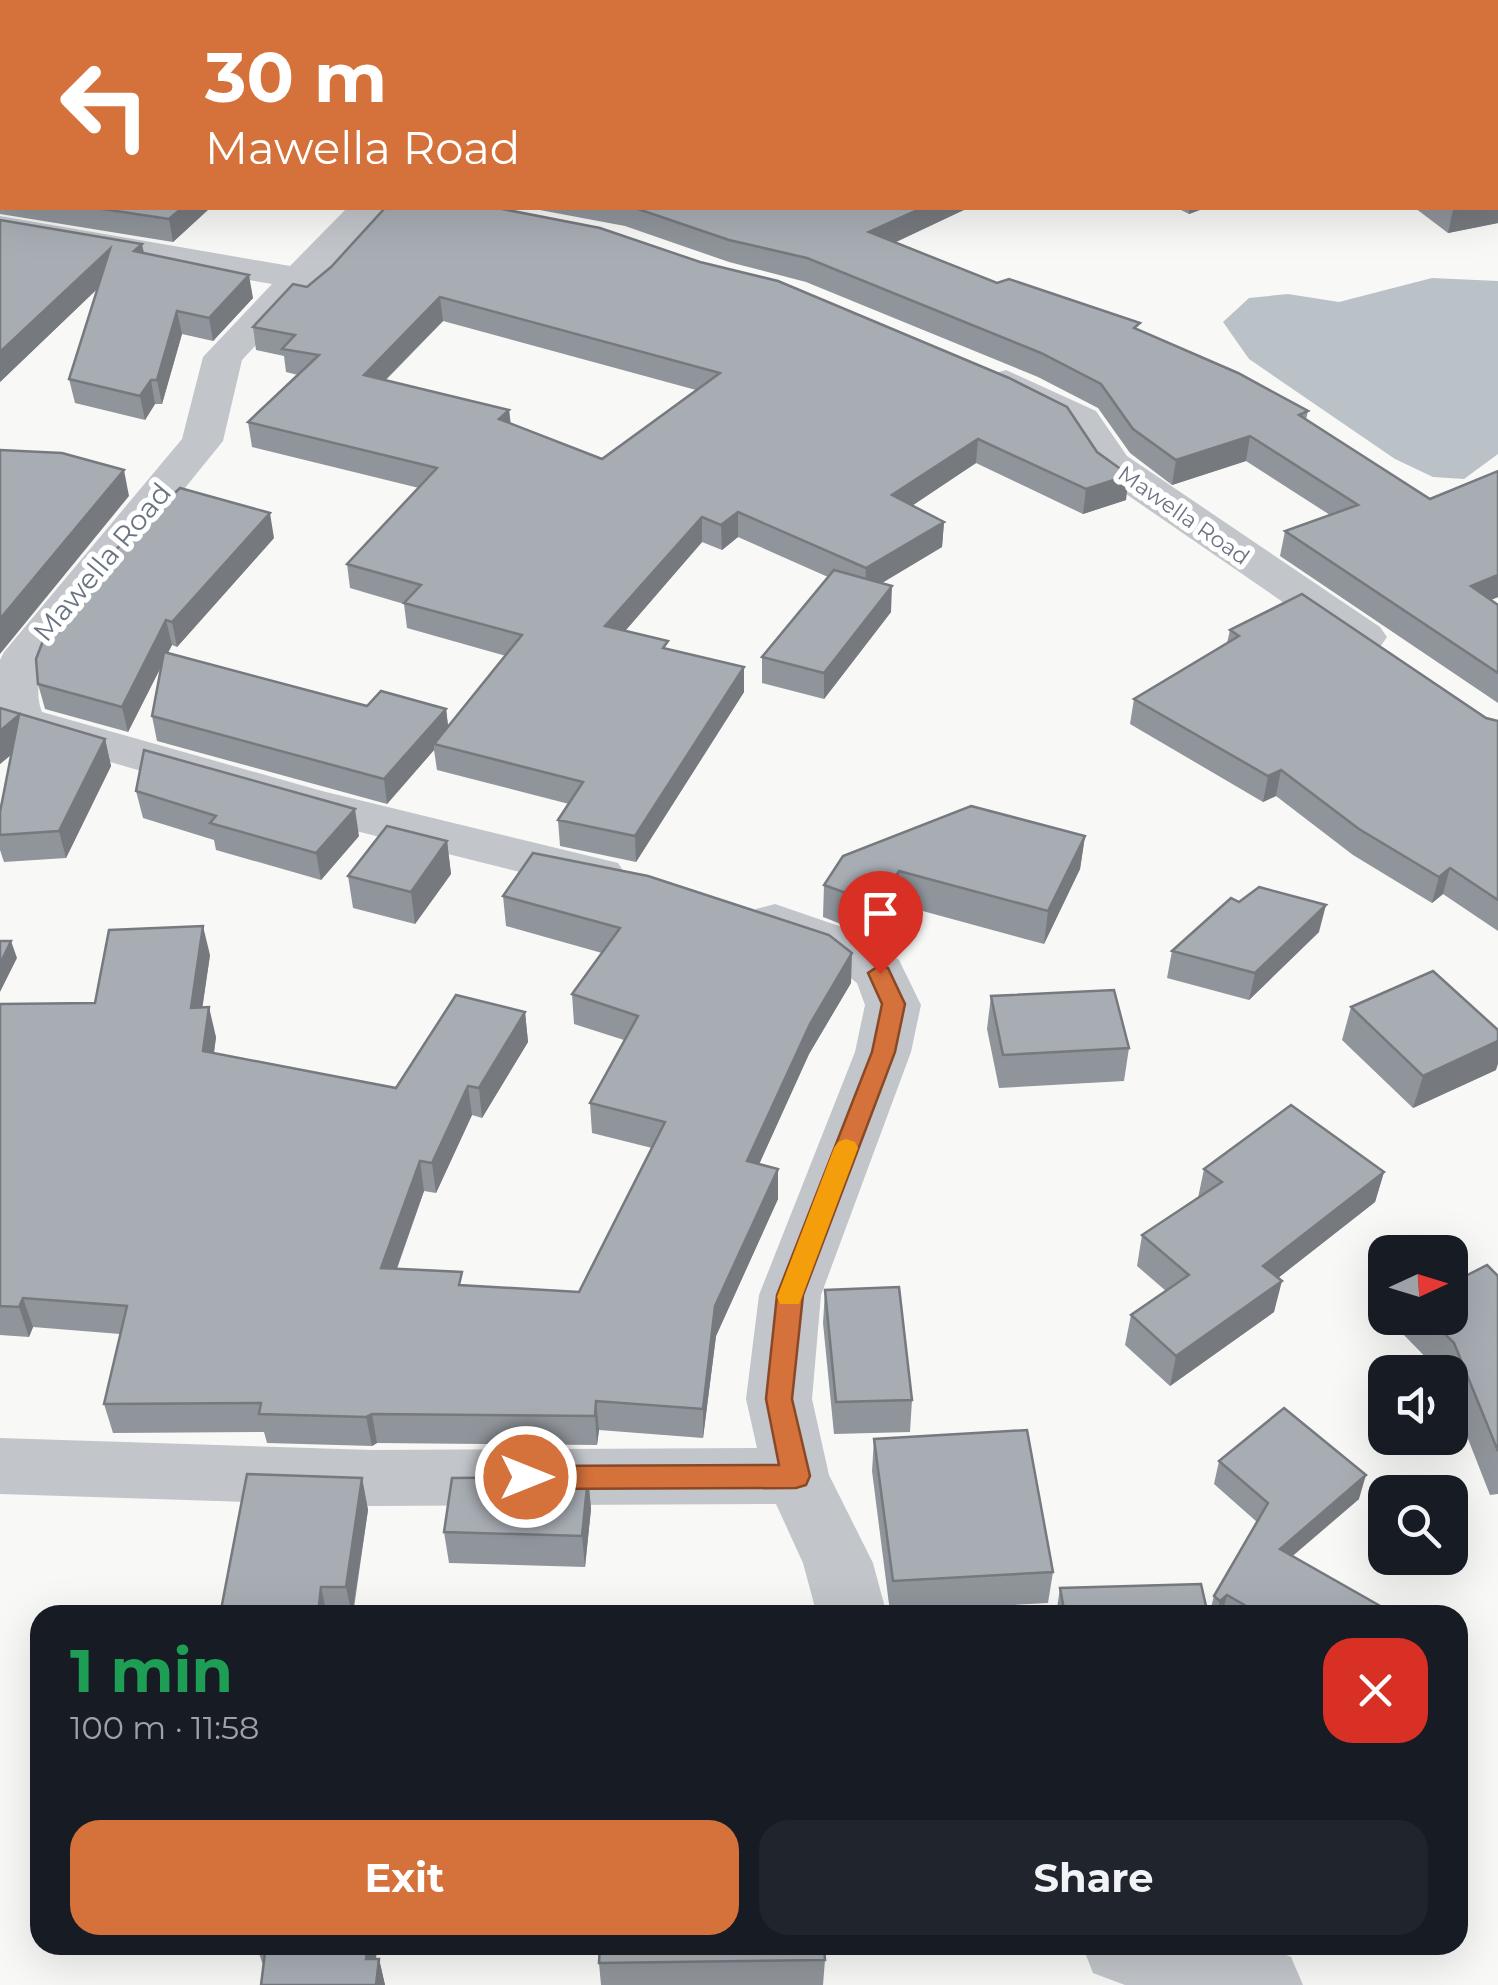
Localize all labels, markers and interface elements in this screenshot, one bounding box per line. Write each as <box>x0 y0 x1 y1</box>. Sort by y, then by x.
text: 30 m <box>205 34 387 120</box>
icon: left <box>40 40 170 170</box>
text: Mawella Road <box>205 120 520 175</box>
street label: Mawella Road <box>1113 460 1255 571</box>
street label: Mawella Road <box>26 476 178 648</box>
pin <box>838 871 923 974</box>
icon: arrive <box>853 886 908 941</box>
north arrow <box>1368 1235 1468 1335</box>
map controls <box>1368 1235 1468 1575</box>
button: sound <box>1368 1355 1468 1455</box>
position arrow <box>474 1425 578 1529</box>
button: search <box>1368 1475 1468 1575</box>
text: 1 min <box>70 1634 233 1707</box>
button: close <box>1323 1638 1428 1743</box>
text: 100 m · 11:58 <box>70 1708 260 1747</box>
button: Exit <box>70 1820 739 1935</box>
button: Share <box>759 1820 1428 1935</box>

